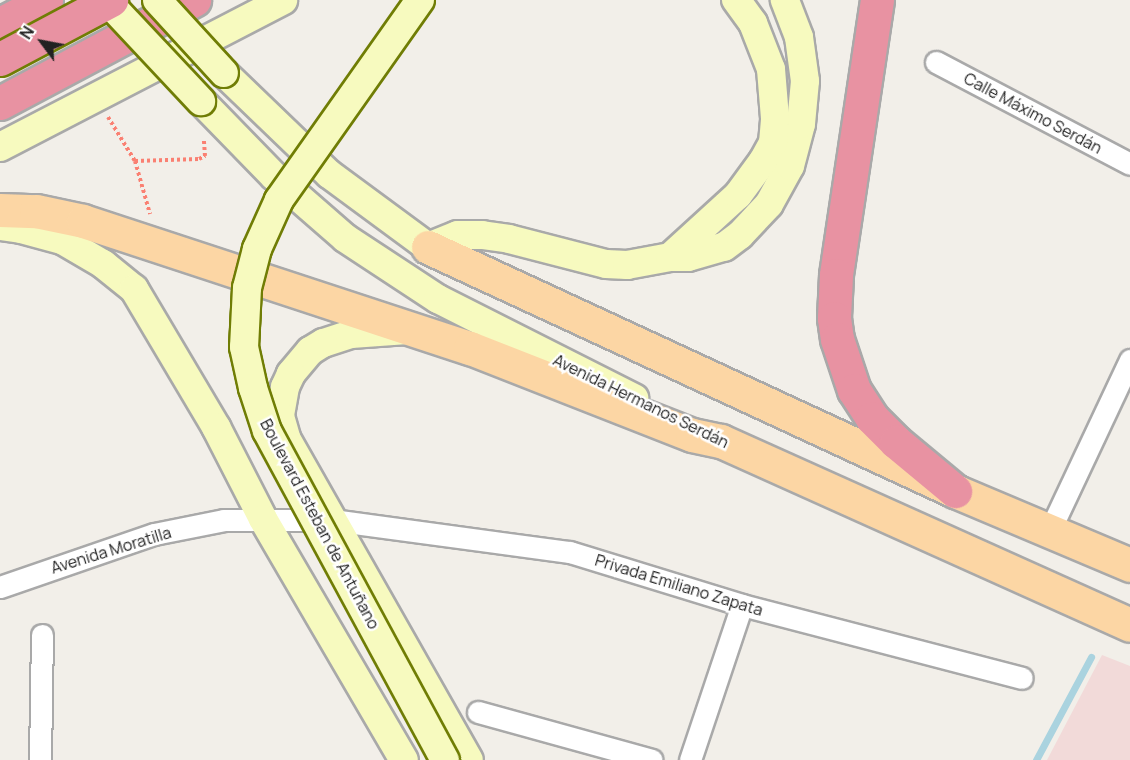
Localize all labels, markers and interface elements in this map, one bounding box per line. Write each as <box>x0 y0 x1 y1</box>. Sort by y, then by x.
north arrow <box>12 12 72 72</box>
text: N <box>14 22 39 43</box>
street label: Calle Máximo Serdán <box>961 68 1105 158</box>
street label: Avenida Hermanos Serdán <box>550 350 732 452</box>
street label: Boulevard Esteban de Antuñano <box>256 416 384 632</box>
street label: Avenida Moratilla <box>48 523 174 577</box>
street label: Privada Emiliano Zapata <box>593 550 765 620</box>

